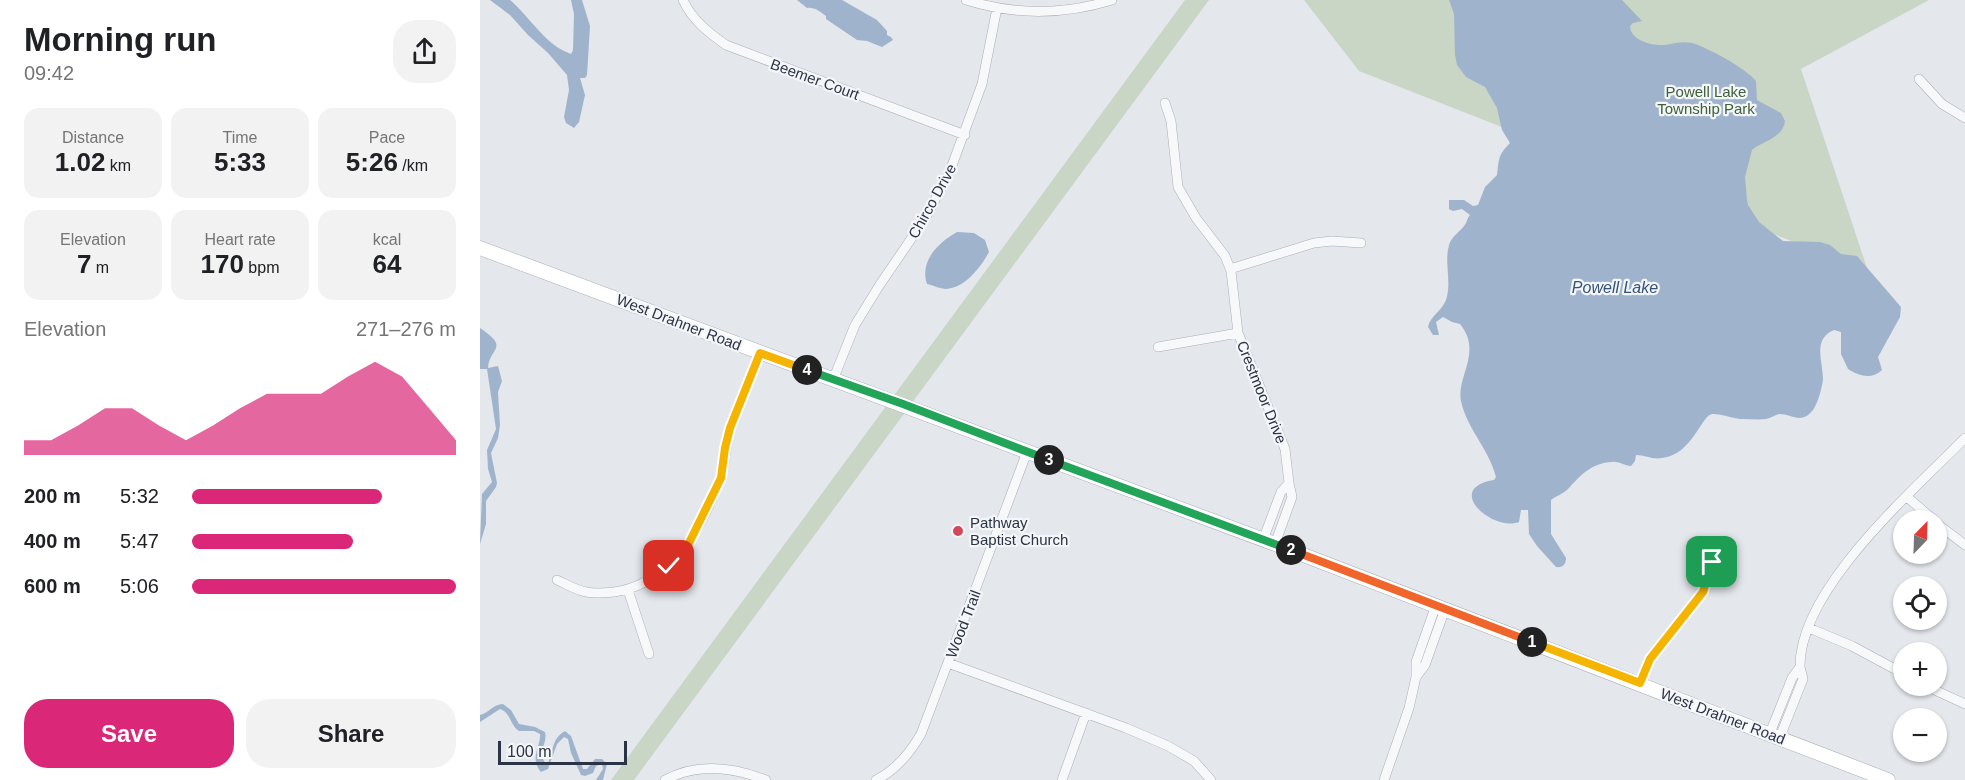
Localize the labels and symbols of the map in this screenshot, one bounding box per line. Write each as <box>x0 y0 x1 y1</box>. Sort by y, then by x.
street label: Beemer Court <box>768 55 863 103</box>
park label: Powell Lake Township Park <box>1657 83 1755 117</box>
street label: Chirco Drive <box>905 161 959 241</box>
water label: Powell Lake <box>1572 279 1658 296</box>
street label: West Drahner Road <box>614 290 744 354</box>
street label: Crestmoor Drive <box>1234 338 1290 446</box>
pin: 4 <box>792 355 822 385</box>
pin: 3 <box>1034 445 1064 475</box>
north arrow <box>1893 510 1947 564</box>
place label: Pathway Baptist Church <box>970 514 1068 548</box>
marker: Pathway Baptist Church <box>951 524 965 538</box>
pin: 2 <box>1276 535 1306 565</box>
pin <box>1686 536 1737 587</box>
pin <box>643 540 694 591</box>
street label: Wood Trail <box>942 588 984 660</box>
pin: 1 <box>1517 627 1547 657</box>
street label: West Drahner Road <box>1658 684 1788 748</box>
scale bar <box>498 738 627 766</box>

